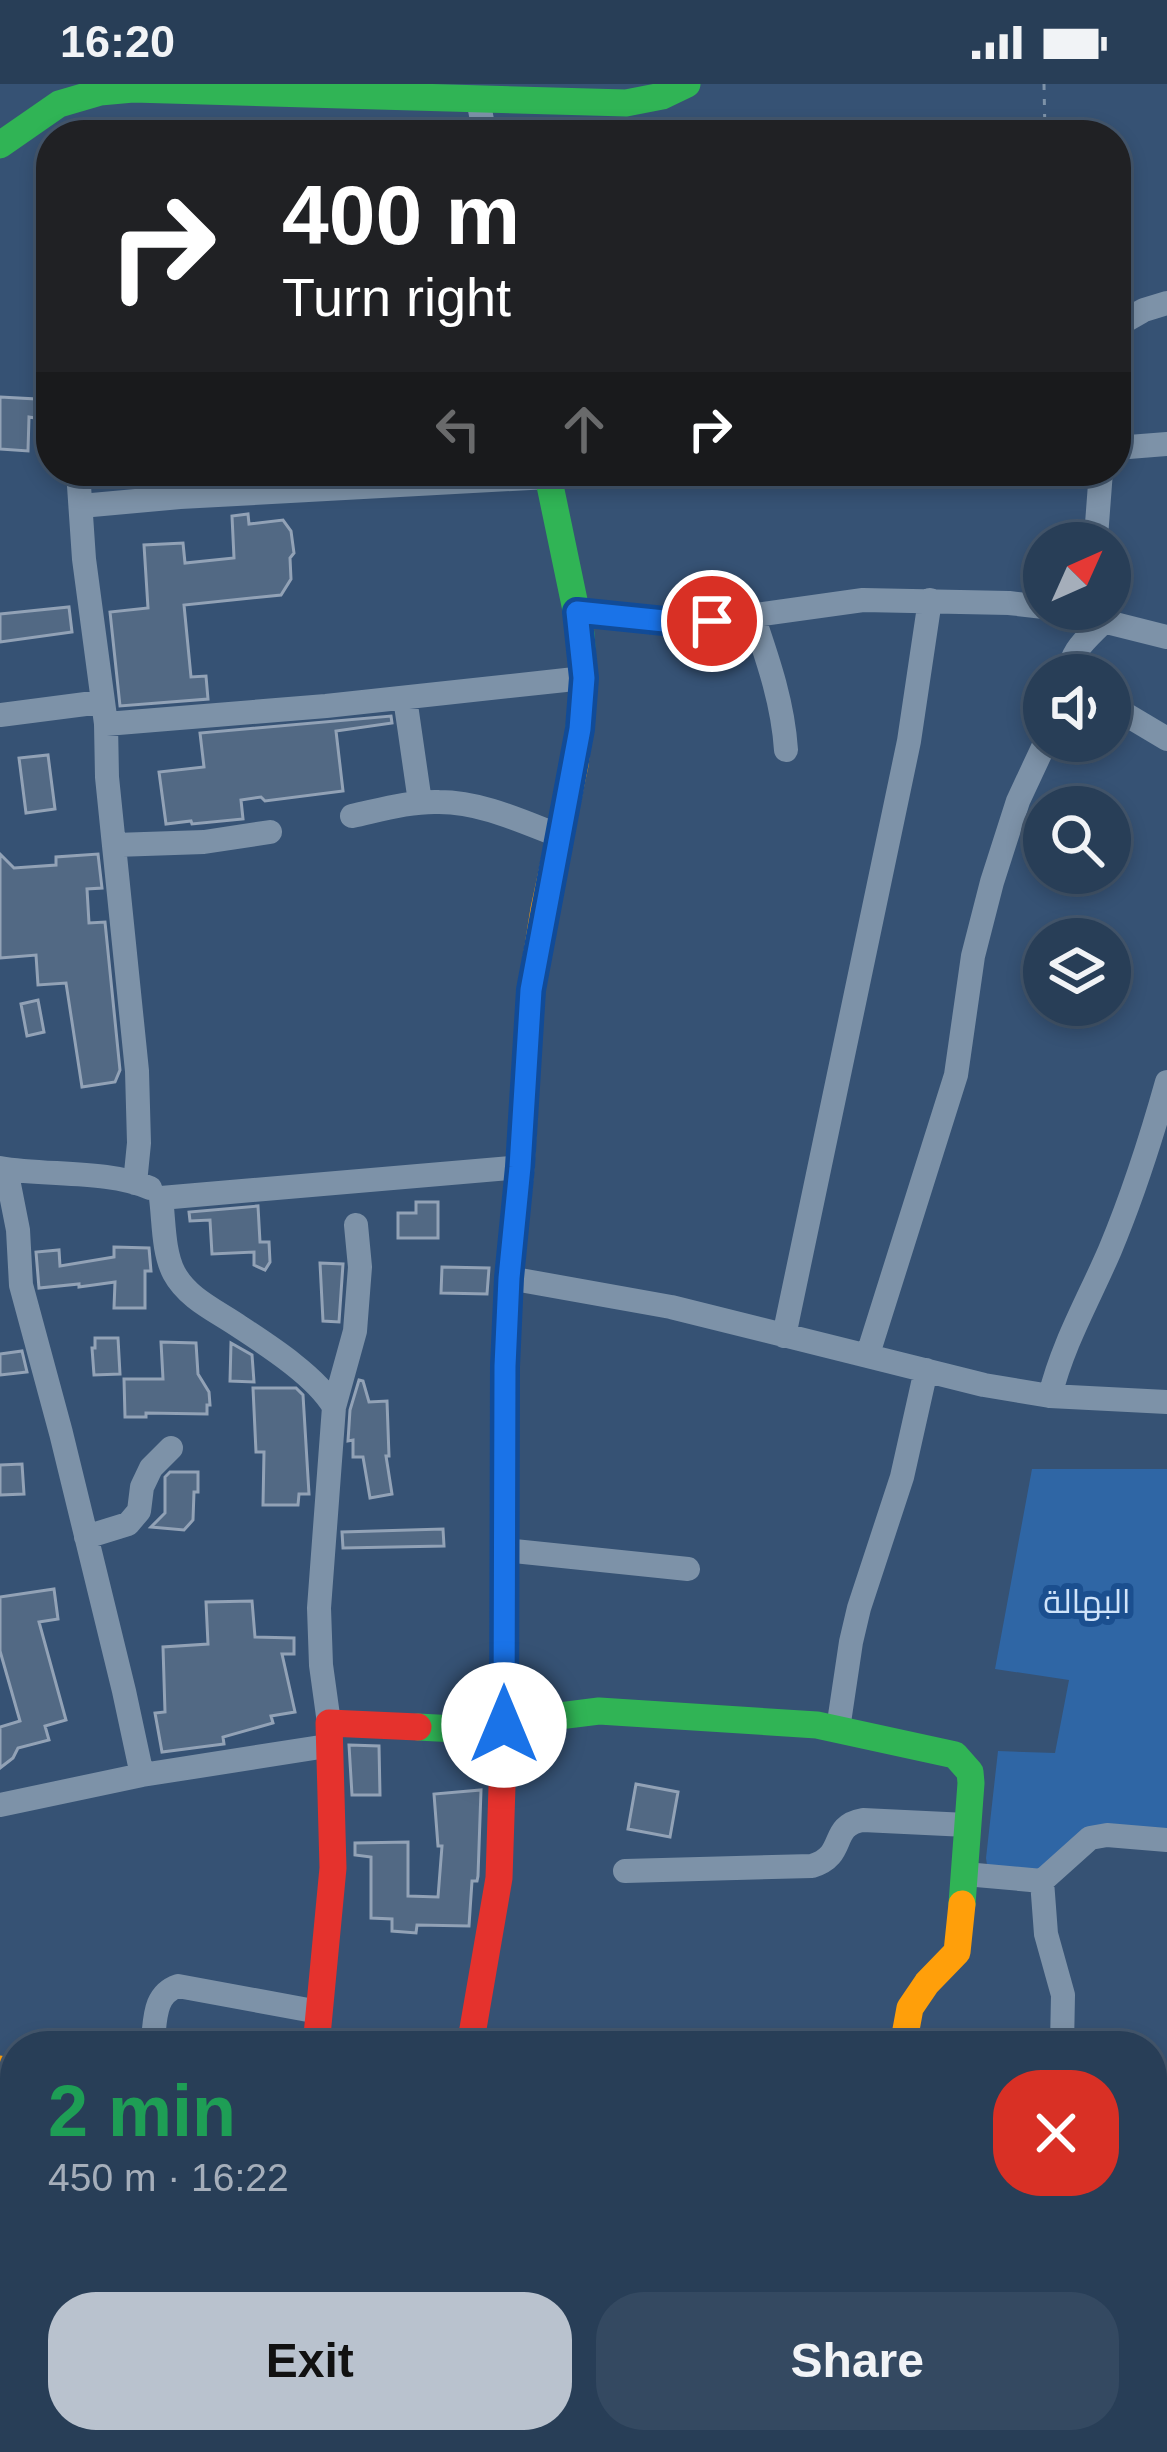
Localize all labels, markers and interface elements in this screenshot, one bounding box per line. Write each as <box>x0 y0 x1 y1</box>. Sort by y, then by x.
text: 16:20 <box>60 16 175 67</box>
icon: right <box>84 168 240 324</box>
text: 400 m <box>282 168 520 262</box>
text: Turn right <box>282 267 511 327</box>
icon: left <box>425 396 491 462</box>
icon: ahead <box>551 396 617 462</box>
icon: right <box>677 396 743 462</box>
north arrow <box>1023 522 1131 630</box>
map controls <box>1023 522 1131 1026</box>
pin <box>661 570 763 672</box>
icon: arrive <box>679 588 745 654</box>
button: sound <box>1023 654 1131 762</box>
button: search <box>1023 786 1131 894</box>
button: layers <box>1023 918 1131 1026</box>
park label: البهالة <box>1043 1583 1131 1621</box>
position arrow <box>441 1662 567 1788</box>
button: close <box>993 2070 1119 2196</box>
text: 2 min <box>48 2071 236 2151</box>
text: 450 m · 16:22 <box>48 2156 289 2199</box>
button: Exit <box>48 2292 572 2430</box>
button: Share <box>596 2292 1119 2430</box>

